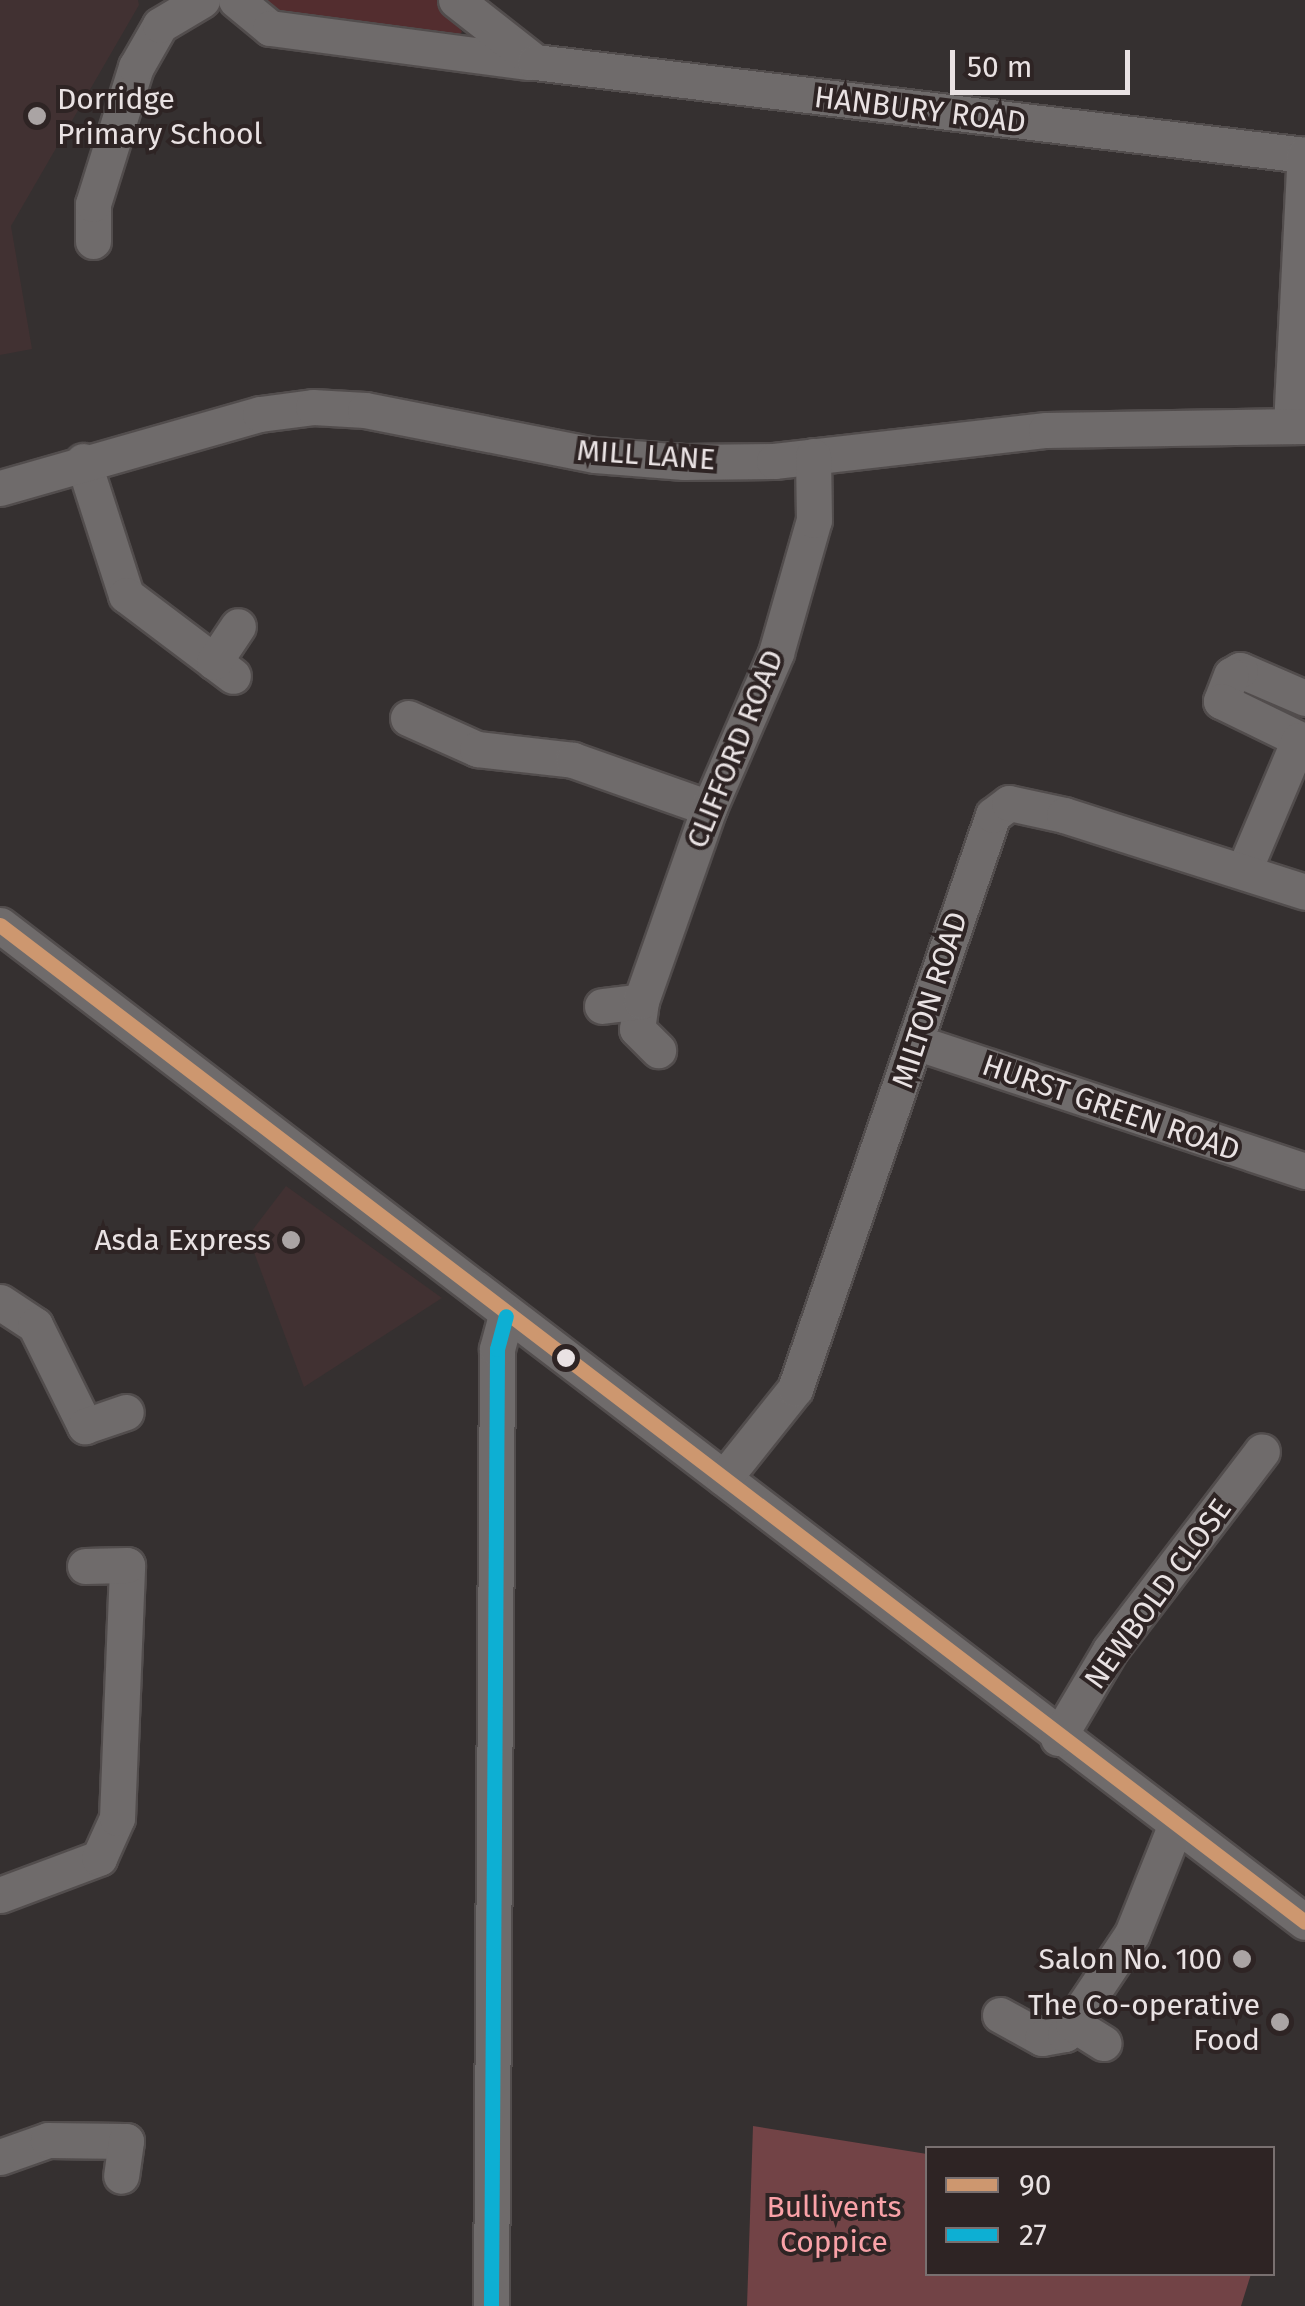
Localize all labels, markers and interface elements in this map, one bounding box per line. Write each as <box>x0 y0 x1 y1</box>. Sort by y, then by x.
scale bar <box>955 30 1135 92</box>
text: 50 m <box>967 49 1032 85</box>
street label: HANBURY ROAD <box>812 79 1028 141</box>
place label: Dorridge Primary School <box>57 81 262 152</box>
marker: Dorridge Primary School <box>26 105 48 127</box>
street label: MILL LANE <box>576 432 716 478</box>
street label: CLIFFORD ROAD <box>679 645 791 853</box>
street label: MILTON ROAD <box>885 907 975 1093</box>
street label: HURST GREEN ROAD <box>978 1047 1244 1169</box>
place label: Asda Express <box>94 1222 271 1258</box>
marker: Asda Express <box>280 1229 302 1251</box>
unlabelled marker <box>556 1348 576 1368</box>
street label: NEWBOLD CLOSE <box>1077 1492 1239 1696</box>
place label: Salon No. 100 <box>1039 1941 1222 1977</box>
marker: Salon No. 100 <box>1231 1948 1253 1970</box>
place label: The Co-operative Food <box>1028 1987 1260 2058</box>
marker: The Co-operative Food <box>1269 2011 1291 2033</box>
legend <box>925 2146 1275 2276</box>
text: 90 <box>1019 2167 1052 2203</box>
park label: Bullivents Coppice <box>766 2189 902 2260</box>
text: 27 <box>1019 2217 1047 2253</box>

